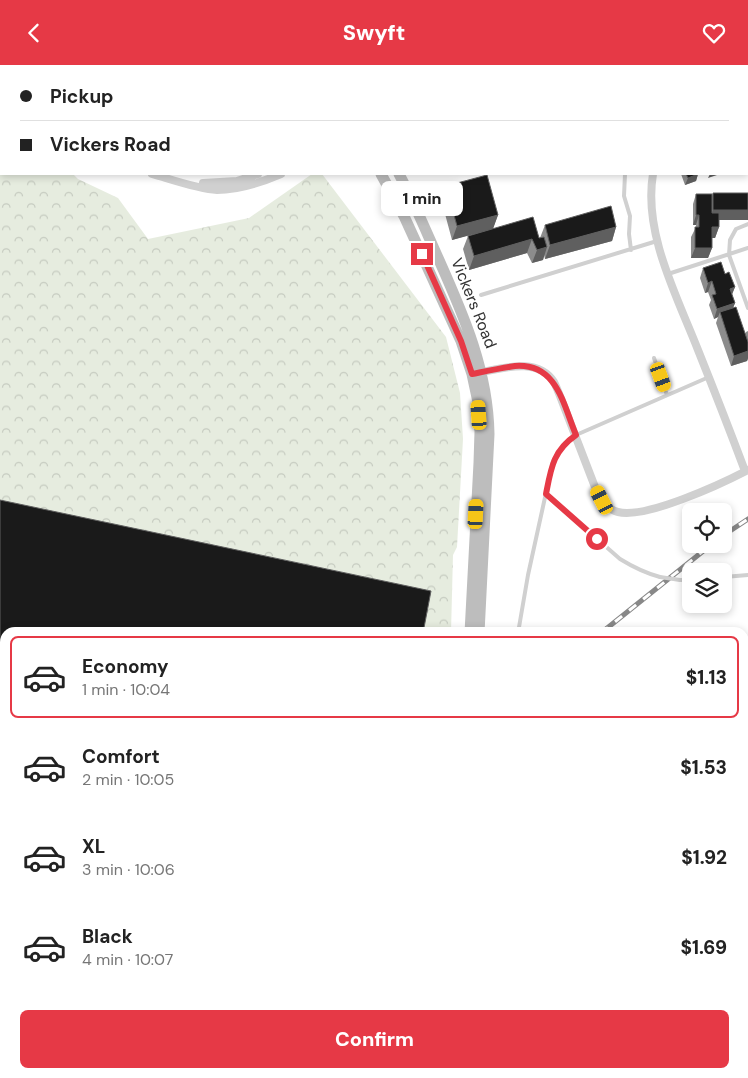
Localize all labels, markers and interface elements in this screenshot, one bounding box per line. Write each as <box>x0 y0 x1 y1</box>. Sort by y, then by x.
text: Swyft <box>343 18 405 47</box>
icon: back <box>20 19 48 47</box>
icon: heart <box>700 19 728 47</box>
text: Pickup <box>50 84 114 109</box>
text: Vickers Road <box>50 132 171 157</box>
callout: 1 min <box>381 181 463 217</box>
text: 1 min <box>402 188 442 209</box>
route end <box>411 243 433 265</box>
street label: Vickers Road <box>446 255 502 351</box>
car <box>648 360 673 394</box>
car <box>470 400 487 430</box>
car <box>588 483 615 517</box>
car <box>467 499 484 529</box>
map controls <box>682 503 732 613</box>
button: locate <box>682 503 732 553</box>
route start <box>586 528 608 550</box>
button: layers <box>682 563 732 613</box>
text: Economy <box>82 654 169 679</box>
icon: car <box>22 655 67 700</box>
text: $1.13 <box>686 665 727 690</box>
text: 1 min · 10:04 <box>82 679 170 700</box>
text: Comfort <box>82 744 160 769</box>
icon: car <box>22 745 67 790</box>
text: $1.53 <box>680 755 727 780</box>
text: 2 min · 10:05 <box>82 769 174 790</box>
text: XL <box>82 834 105 859</box>
icon: car <box>22 835 67 880</box>
text: $1.92 <box>681 845 727 870</box>
text: 3 min · 10:06 <box>82 859 175 880</box>
text: Black <box>82 924 133 949</box>
icon: car <box>22 925 67 970</box>
text: $1.69 <box>680 935 727 960</box>
text: 4 min · 10:07 <box>82 949 173 970</box>
button: Confirm <box>20 1010 729 1068</box>

